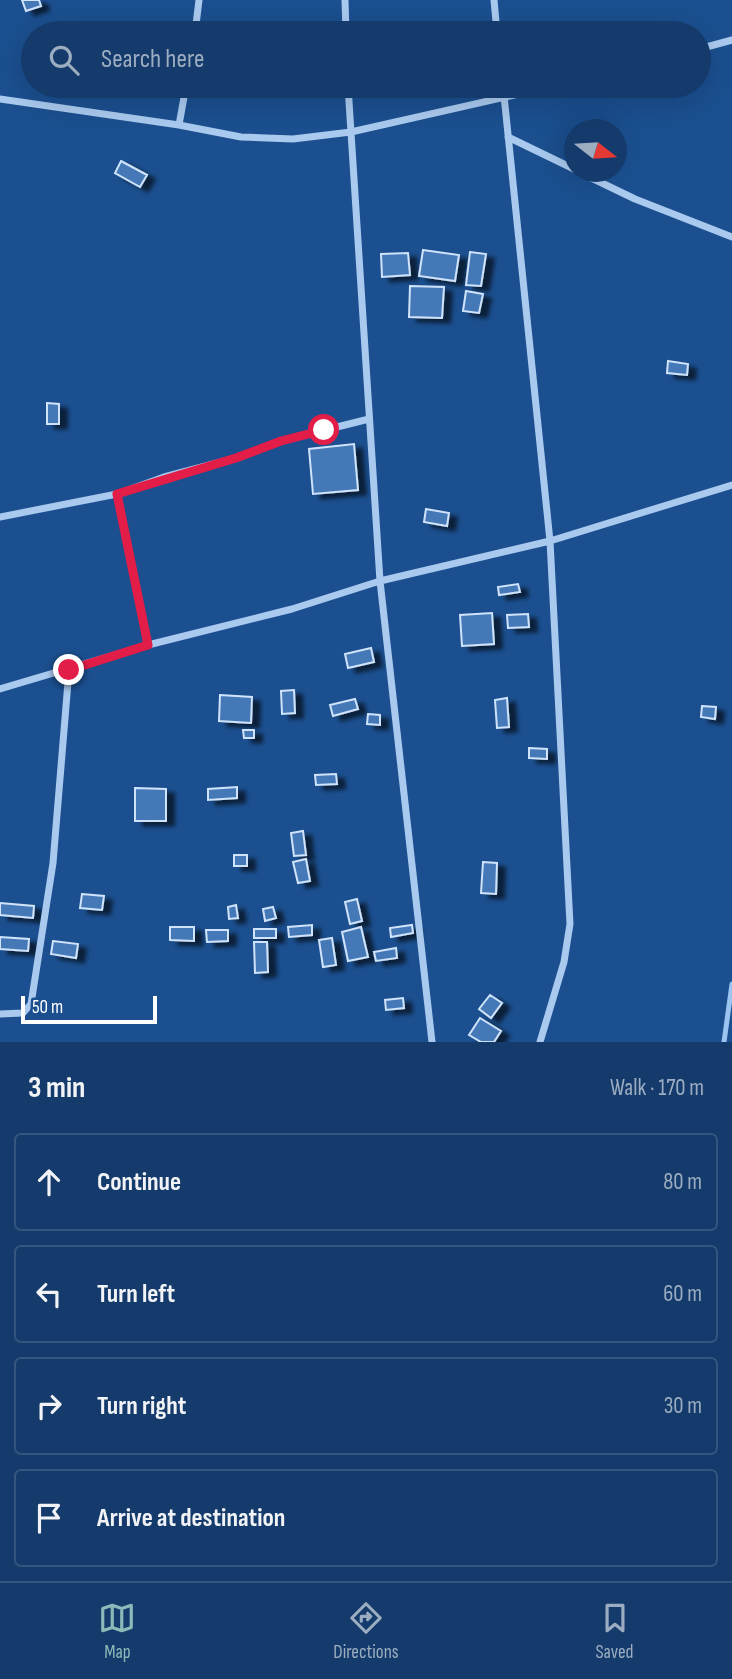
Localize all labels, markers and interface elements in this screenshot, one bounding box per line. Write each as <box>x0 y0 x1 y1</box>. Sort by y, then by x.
search box <box>21 21 711 98</box>
icon: search <box>45 41 83 79</box>
text: Search here <box>101 44 204 75</box>
north arrow <box>564 119 627 182</box>
route start <box>308 414 339 445</box>
route end <box>53 654 84 685</box>
scale bar <box>21 993 158 1025</box>
text: 50 m <box>32 996 63 1019</box>
text: 3 min <box>28 1070 85 1106</box>
text: Walk · 170 m <box>610 1074 704 1102</box>
icon: ahead <box>30 1163 68 1201</box>
text: Continue <box>97 1167 181 1198</box>
text: 80 m <box>663 1168 702 1196</box>
icon: left <box>30 1275 68 1313</box>
text: Turn left <box>97 1279 175 1310</box>
text: 60 m <box>663 1280 702 1308</box>
icon: right <box>30 1387 68 1425</box>
text: Turn right <box>97 1391 186 1422</box>
text: 30 m <box>664 1392 702 1420</box>
icon: arrive <box>30 1499 68 1537</box>
text: Arrive at destination <box>97 1503 285 1534</box>
tab: Map <box>98 1599 136 1664</box>
tab: Directions <box>333 1599 399 1664</box>
tab: Saved <box>595 1599 634 1664</box>

